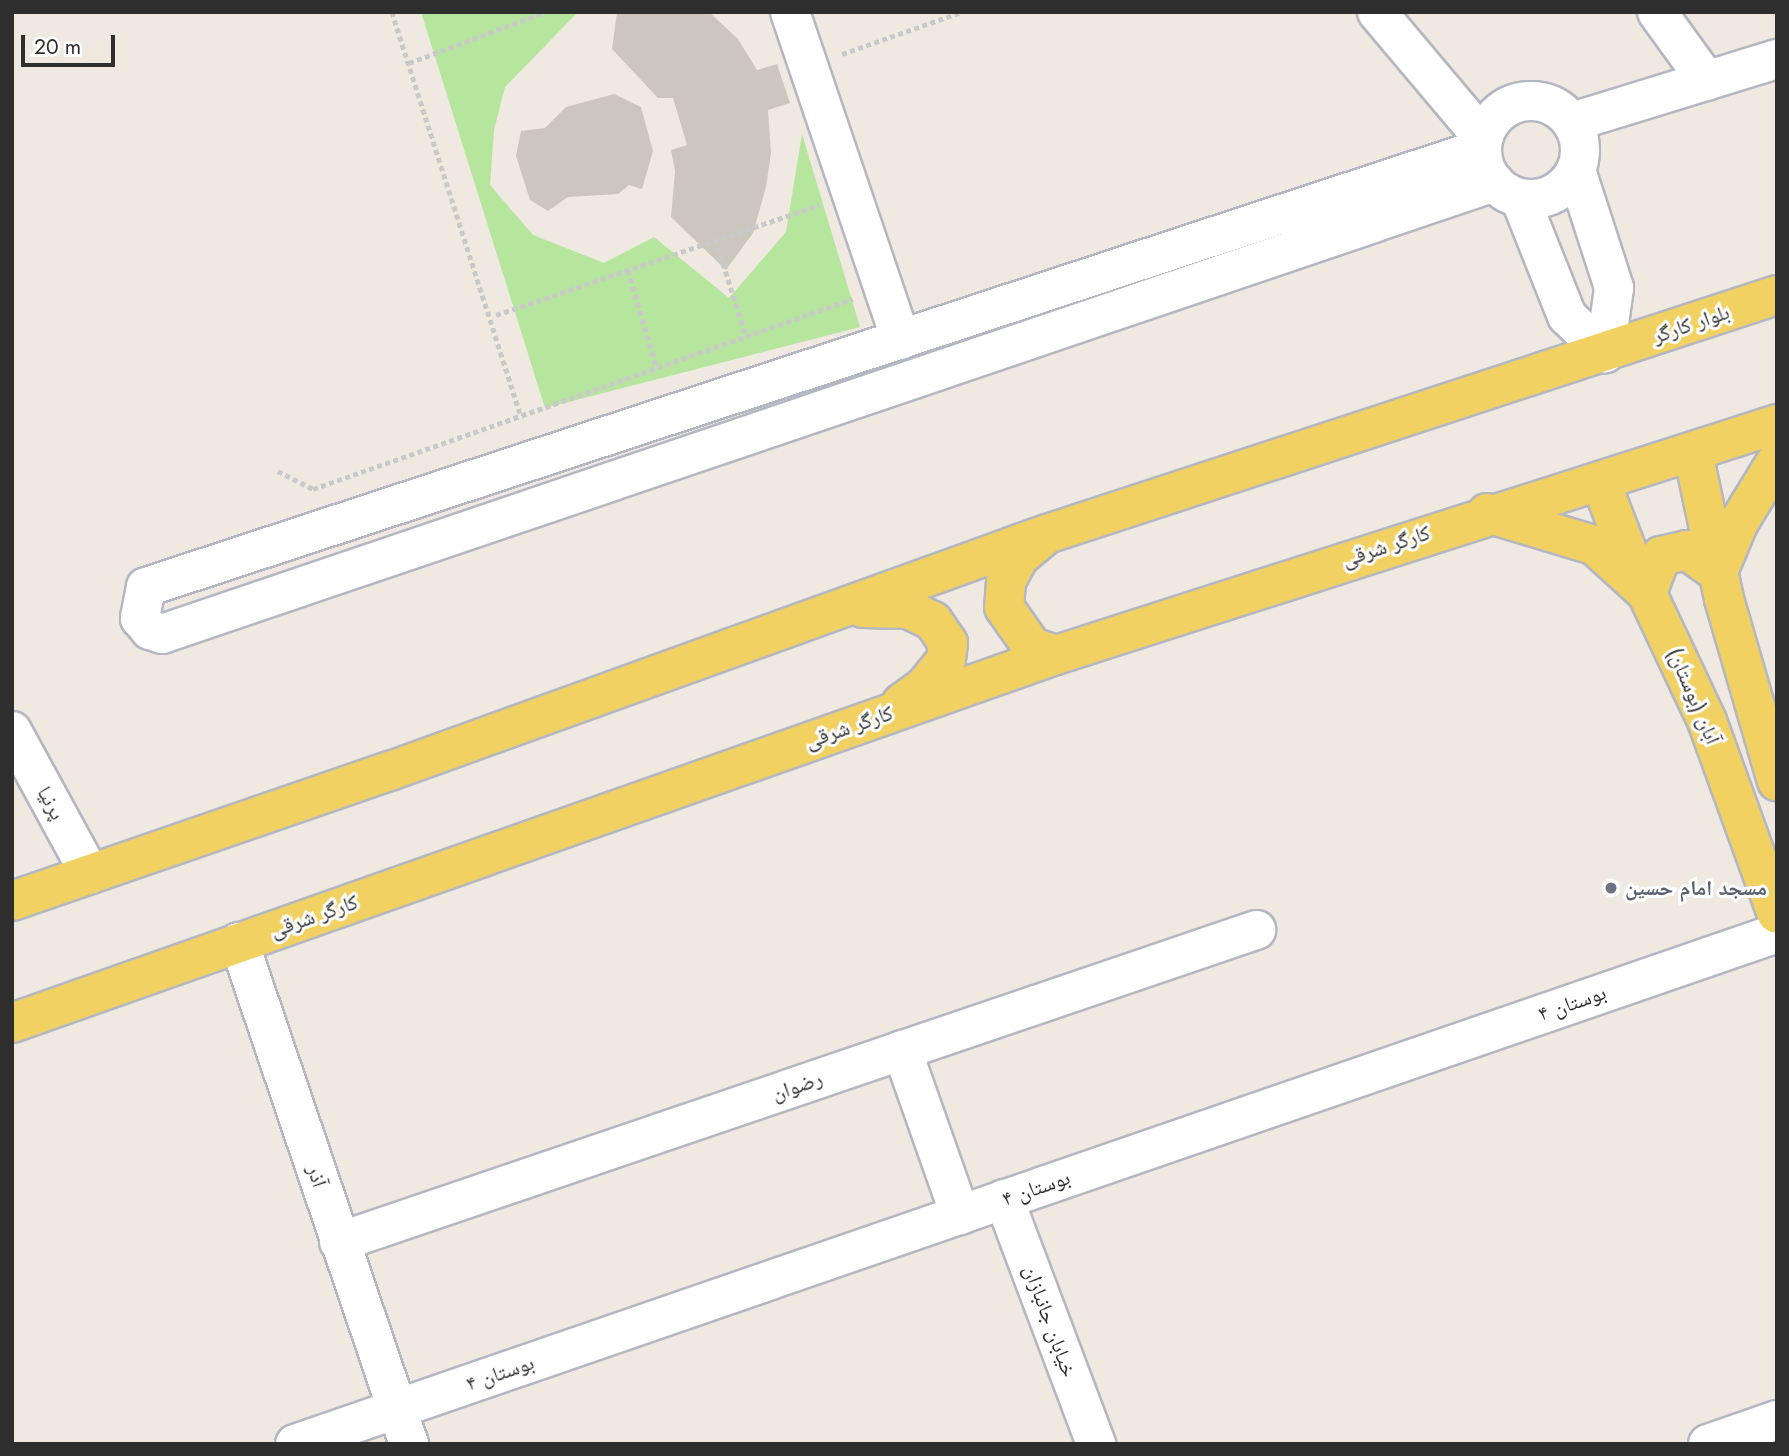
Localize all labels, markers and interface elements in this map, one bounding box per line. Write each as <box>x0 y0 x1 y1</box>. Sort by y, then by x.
scale bar <box>24 21 119 65</box>
text: 20 m <box>34 32 81 62</box>
street label: بلوار کارگر <box>1649 299 1733 349</box>
street label: کارگر شرقی <box>1339 520 1433 572</box>
street label: آبان (بوستان) <box>1662 644 1726 748</box>
street label: کارگر شرقی <box>802 700 896 754</box>
street label: پرنیا <box>32 782 70 824</box>
place label: مسجد امام حسین <box>1625 875 1767 901</box>
marker: مسجد امام حسین <box>1603 880 1619 896</box>
street label: کارگر شرقی <box>267 889 361 943</box>
street label: بوستان ۴ <box>1535 980 1609 1026</box>
street label: رضوان <box>768 1066 826 1106</box>
street label: آذر <box>302 1162 332 1190</box>
street label: بوستان ۴ <box>999 1165 1073 1211</box>
street label: خیابان جانبازان <box>1018 1262 1082 1380</box>
street label: بوستان ۴ <box>463 1350 537 1396</box>

